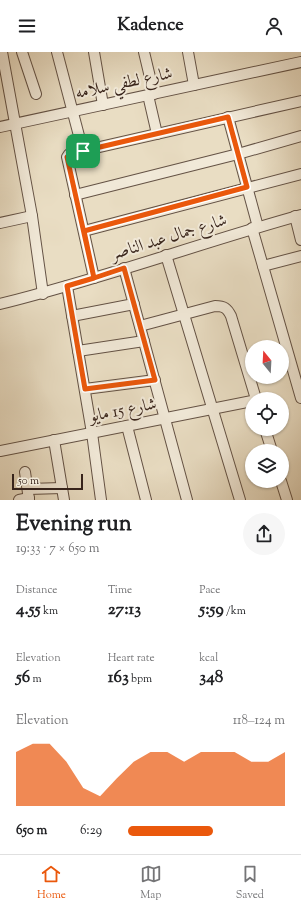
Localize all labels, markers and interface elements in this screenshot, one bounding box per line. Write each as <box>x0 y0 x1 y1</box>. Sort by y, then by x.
text: Kadence <box>117 13 184 39</box>
icon: menu <box>16 15 38 37</box>
icon: person <box>263 15 285 37</box>
street label: شارع لطفي سلامه <box>73 62 176 110</box>
pin <box>66 134 100 168</box>
icon: arrive <box>72 140 94 162</box>
street label: شارع جمال عبد الناصر <box>106 209 230 268</box>
north arrow <box>245 340 289 384</box>
map controls <box>245 340 289 488</box>
button: locate <box>245 392 289 436</box>
street label: شارع 15 مايو <box>85 393 159 430</box>
button: layers <box>245 444 289 488</box>
scale bar <box>12 472 83 491</box>
text: 50 m <box>18 473 39 489</box>
text: Evening run <box>16 509 132 541</box>
button: share <box>243 513 285 555</box>
text: 19:33 · 7 × 650 m <box>16 540 100 558</box>
text: Distance <box>16 582 57 598</box>
text: Time <box>108 582 132 598</box>
text: Pace <box>199 582 220 598</box>
text: 4.55 <box>16 598 41 622</box>
text: 27:13 <box>108 598 141 622</box>
text: 5:59 <box>199 598 224 622</box>
text: km <box>41 603 58 619</box>
text: /km <box>224 603 246 619</box>
text: Elevation <box>16 650 61 666</box>
text: Heart rate <box>108 650 155 666</box>
text: kcal <box>199 650 218 666</box>
text: 56 <box>16 666 30 690</box>
text: 163 <box>108 666 129 690</box>
text: 348 <box>199 666 223 690</box>
text: m <box>30 671 42 687</box>
text: bpm <box>129 671 152 687</box>
text: Elevation <box>16 712 69 730</box>
text: 118–124 m <box>233 712 285 730</box>
text: 650 m <box>16 822 47 840</box>
text: 6:29 <box>80 822 102 840</box>
tab: Home <box>37 863 66 903</box>
tab: Map <box>140 863 162 903</box>
tab: Saved <box>236 863 264 903</box>

